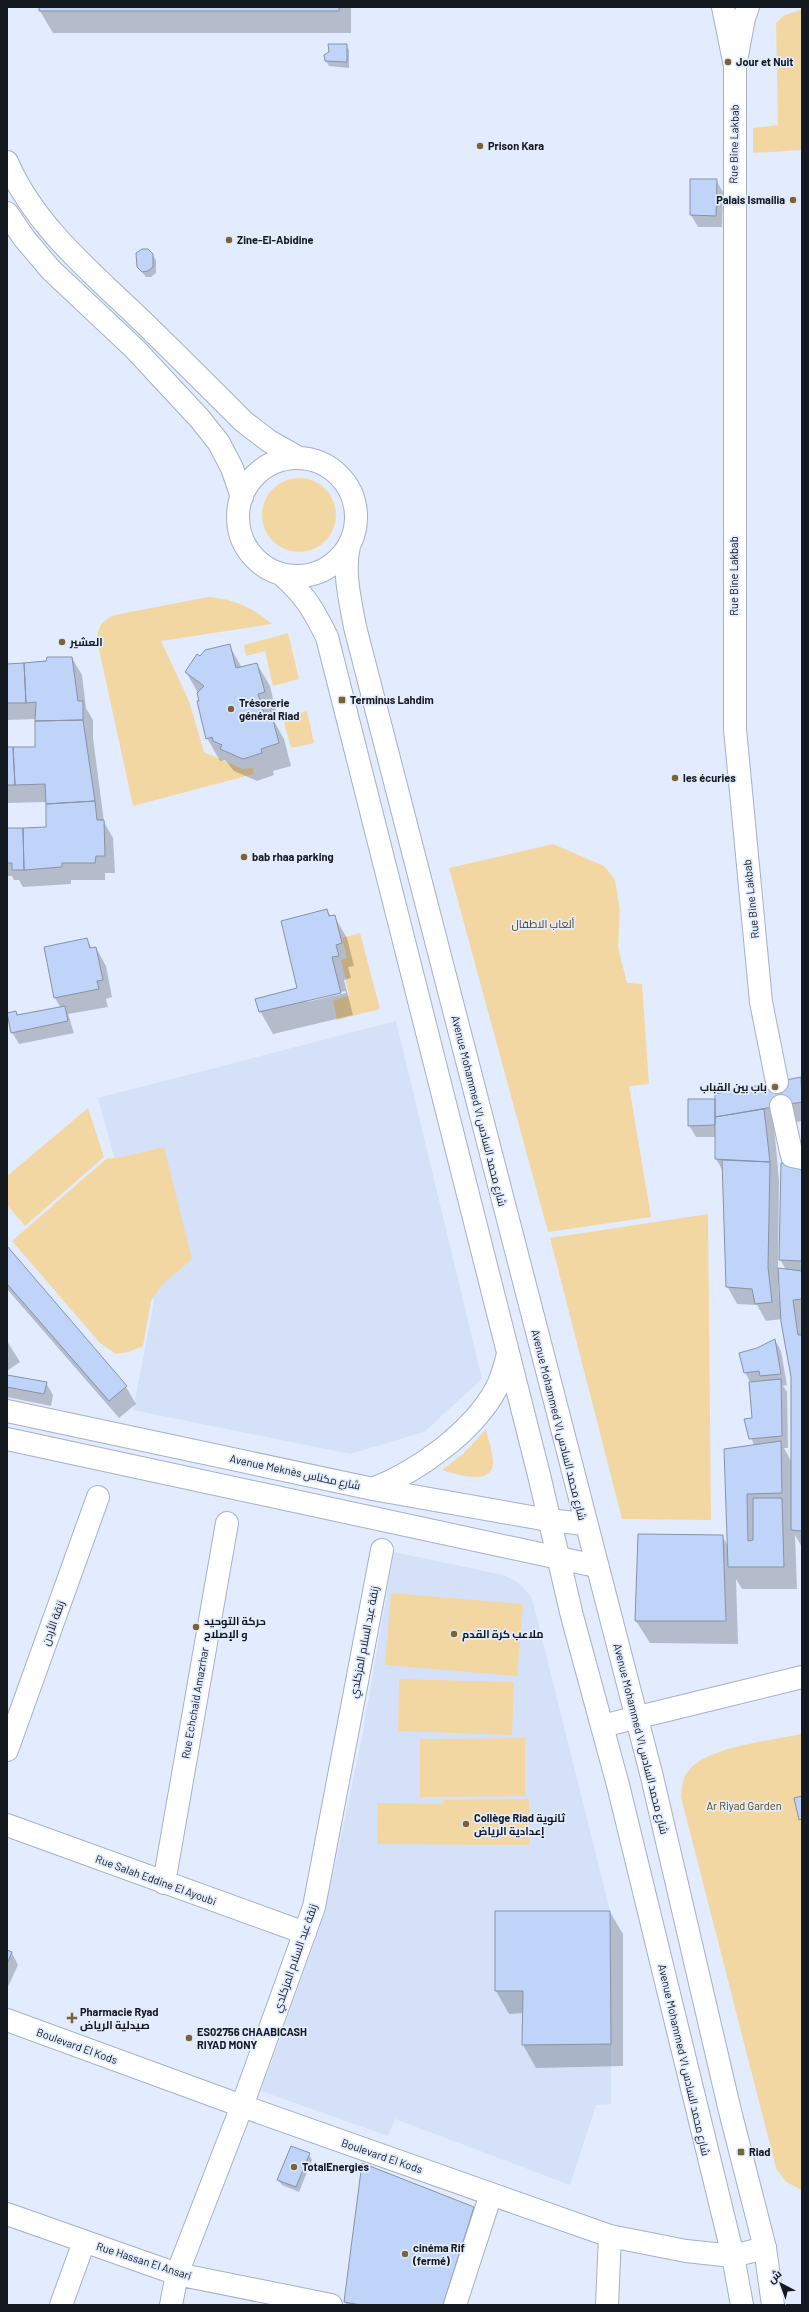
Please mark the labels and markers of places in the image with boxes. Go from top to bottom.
place label: Jour et Nuit [736,55,794,68]
marker: Jour et Nuit [723,57,733,67]
place label: Prison Kara [488,139,544,152]
marker: Prison Kara [475,141,485,151]
place label: Palais Ismailia [716,193,785,206]
marker: Palais Ismailia [788,195,798,205]
place label: Zine-El-Abidine [237,233,313,246]
marker: Zine-El-Abidine [224,235,234,245]
place label: العشير [69,635,103,649]
marker: العشير [57,637,67,647]
place label: Terminus Lahdim [350,693,434,706]
marker: Terminus Lahdim [337,695,347,705]
place label: Trésorerie général Riad [239,696,300,722]
marker: Trésorerie général Riad [226,704,236,714]
place label: les écuries [683,771,736,784]
marker: les écuries [670,773,680,783]
place label: bab rhaa parking [252,850,334,863]
marker: bab rhaa parking [239,852,249,862]
place label: باب بين القباب [700,1080,767,1094]
marker: باب بين القباب [770,1082,780,1092]
place label: حركة التوحيد و الإصلاح [204,1614,266,1642]
marker: حركة التوحيد و الإصلاح [191,1622,201,1632]
place label: ملاعب كرة القدم [462,1627,543,1642]
marker: ملاعب كرة القدم [449,1629,459,1639]
place label: Collège Riad ثانوية إعدادية الرياض [474,1811,566,1838]
marker: Collège Riad ثانوية إعدادية الرياض [461,1819,471,1829]
place label: Pharmacie Ryad صيدلية الرياض [80,2005,159,2032]
marker: Pharmacie Ryad صيدلية الرياض [67,2013,77,2023]
place label: ES02756 CHAABICASH RIYAD MONY [197,2025,307,2051]
marker: ES02756 CHAABICASH RIYAD MONY [184,2033,194,2043]
place label: Riad [749,2145,771,2158]
marker: Riad [736,2147,746,2157]
place label: TotalEnergies [302,2160,369,2173]
marker: TotalEnergies [289,2162,299,2172]
place label: cinéma Rif (fermé) [412,2241,465,2267]
marker: cinéma Rif (fermé) [400,2249,410,2259]

